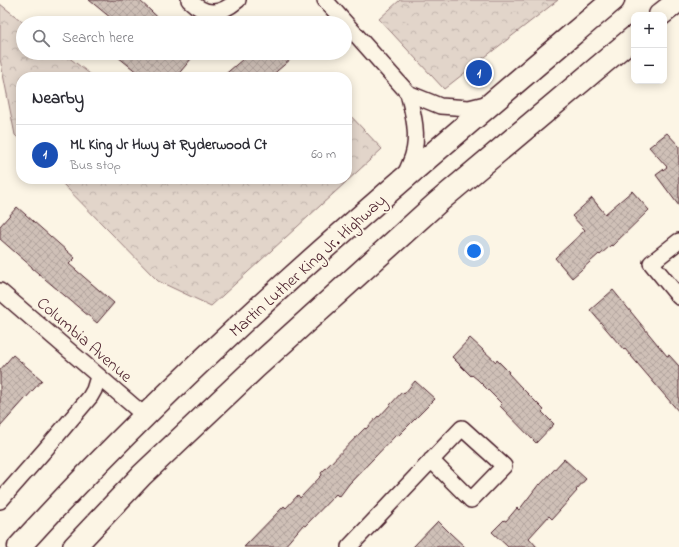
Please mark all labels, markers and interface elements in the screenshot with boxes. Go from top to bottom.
map controls [631,12,667,84]
button: + [631,12,667,48]
search box [16,16,352,60]
icon: search [30,27,52,49]
text: Search here [62,27,134,49]
button: − [631,48,667,84]
pin: 1 [466,58,492,88]
text: Nearby [32,86,84,111]
text: ML King Jr Hwy at Ryderwood Ct [70,134,267,156]
text: 1 [43,145,47,164]
text: 60 m [311,145,336,164]
text: Bus stop [70,156,121,175]
street label: Martin Luther King Jr. Highway [224,189,393,345]
your location [464,241,484,261]
street label: Columbia Avenue [31,291,138,389]

